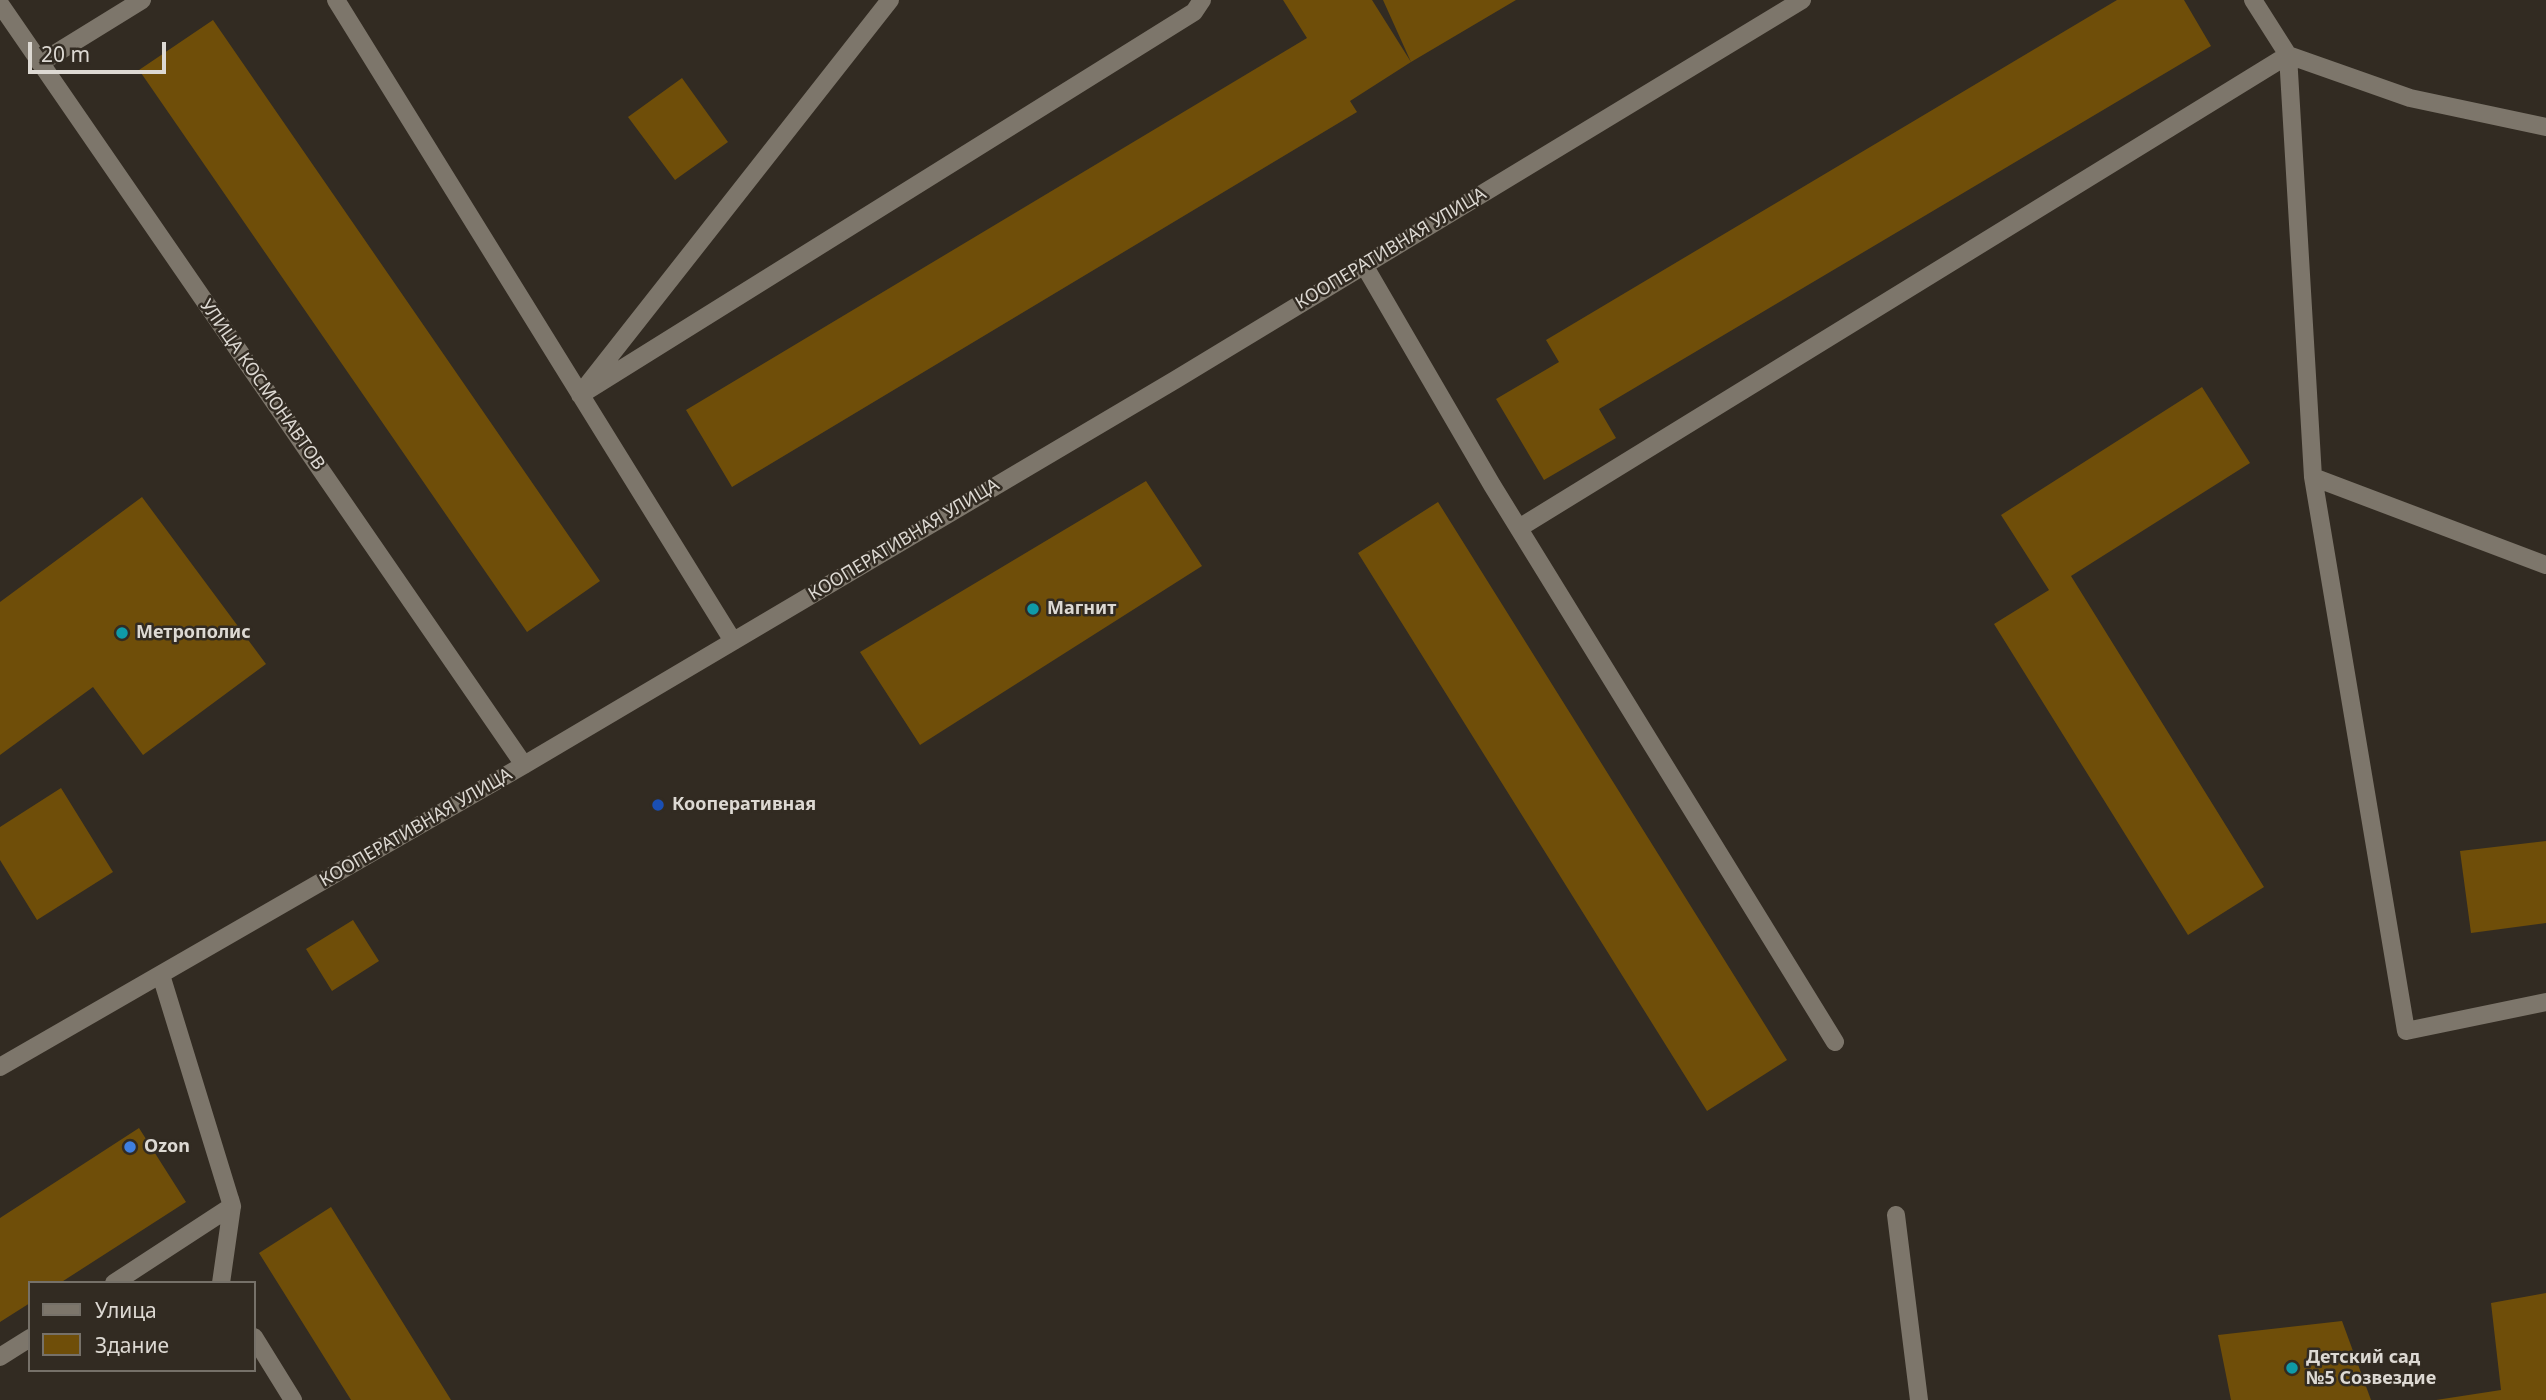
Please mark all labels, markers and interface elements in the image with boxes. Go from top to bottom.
scale bar [32,28,170,72]
text: 20 m [41,40,90,68]
street label: КООПЕРАТИВНАЯ УЛИЦА [1292,183,1490,315]
street label: УЛИЦА КОСМОНАВТОВ [195,296,329,474]
street label: КООПЕРАТИВНАЯ УЛИЦА [805,474,1003,606]
place label: Магнит [1047,598,1116,620]
marker: Магнит [1025,601,1041,617]
place label: Метрополис [136,622,251,644]
marker: Метрополис [114,625,130,641]
street label: КООПЕРАТИВНАЯ УЛИЦА [316,764,516,892]
place label: Кооперативная [672,794,816,816]
marker: Кооперативная [650,797,666,813]
place label: Ozon [144,1136,190,1158]
marker: Ozon [122,1139,138,1155]
legend [28,1281,256,1372]
text: Улица [95,1296,157,1324]
text: Здание [95,1331,169,1359]
place label: Детский сад №5 Созвездие [2306,1347,2436,1390]
marker: Детский сад №5 Созвездие [2284,1360,2300,1376]

